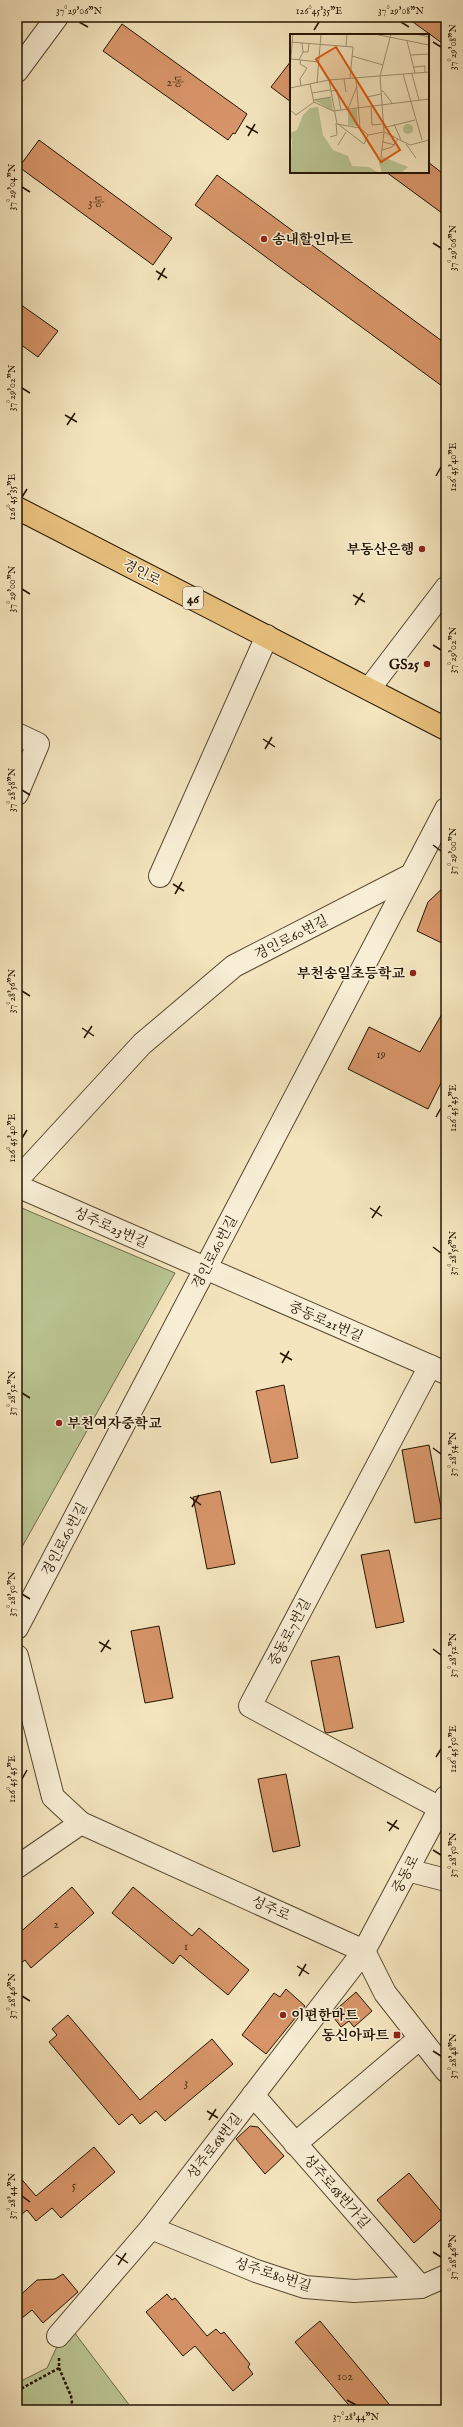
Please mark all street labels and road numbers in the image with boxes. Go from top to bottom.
street label: 경인로 [119,556,164,590]
road number: 46 [183,587,203,609]
street label: 경인로60번길 [252,912,331,964]
street label: 성주로23번길 [71,1204,151,1252]
street label: 경인로60번길 [188,1213,242,1292]
street label: 중동로21번길 [286,1298,366,1346]
street label: 경인로60번길 [38,1500,92,1579]
street label: 중동로7번길 [265,1595,315,1669]
street label: 중동로 [388,1852,424,1897]
street label: 성주로 [248,1892,293,1926]
street label: 성주로68번길 [183,2110,246,2183]
street label: 성주로68번가길 [299,2151,373,2232]
street label: 성주로80번길 [232,2254,314,2296]

